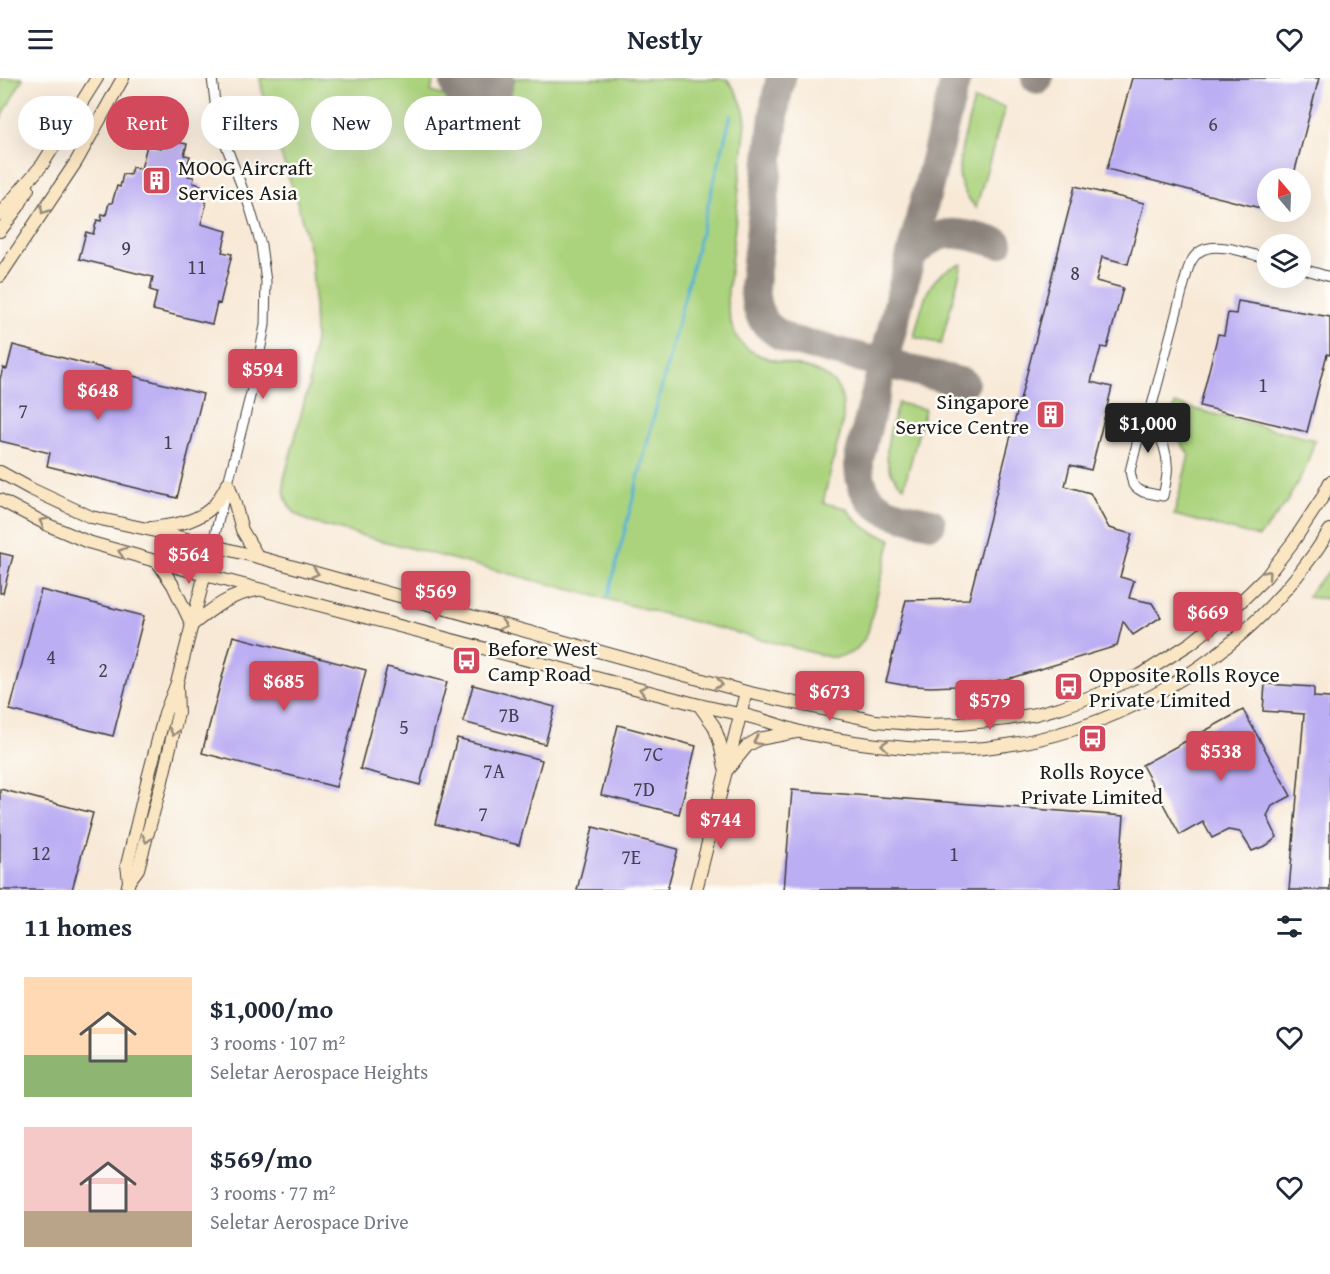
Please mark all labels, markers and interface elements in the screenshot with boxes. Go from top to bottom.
text: Nestly [627,19,703,59]
icon: menu [24,23,57,56]
icon: heart [1273,23,1306,56]
chip: Buy [18,96,94,150]
chip: Rent [106,96,189,150]
chip: Filters [201,96,299,150]
chip: New [311,96,392,150]
chip: Apartment [404,96,542,150]
house number: 6 [1208,109,1218,138]
place label: MOOG Aircraft Services Asia [178,151,313,208]
building icon: MOOG Aircraft Services Asia [141,164,173,196]
north arrow [1257,168,1311,222]
map controls [1257,168,1311,288]
one-way arrow [40,204,51,215]
house number: 9 [121,233,131,262]
button: layers [1257,234,1311,288]
house number: 11 [187,252,207,281]
house number: 8 [1070,258,1080,287]
pin: $594 [227,349,299,400]
text: $594 [242,354,284,383]
pin: $648 [62,370,134,421]
house number: 1 [1258,370,1268,399]
text: $648 [77,375,119,404]
place label: Singapore Service Centre [895,385,1029,442]
house number: 7 [18,396,28,425]
building icon: Singapore Service Centre [1034,398,1066,430]
pin: $1,000 [1099,403,1197,454]
text: $1,000 [1119,408,1177,437]
house number: 1 [163,427,173,456]
one-way arrow [39,518,50,529]
pin: $564 [153,534,225,585]
text: $564 [168,539,210,568]
one-way arrow [118,546,128,559]
one-way arrow [309,566,320,578]
one-way arrow [1260,570,1271,581]
pin: $569 [400,571,472,622]
text: $569 [415,576,457,605]
pin: $669 [1172,592,1244,643]
text: $669 [1187,597,1229,626]
one-way arrow [498,617,508,630]
place label: Before West Camp Road [488,632,598,689]
house number: 4 [46,642,56,671]
bus stop icon: Before West Camp Road [451,645,483,677]
house number: 2 [98,655,108,684]
place label: Opposite Rolls Royce Private Limited [1089,658,1280,715]
pin: $685 [248,661,320,712]
text: $685 [263,666,305,695]
pin: $673 [794,671,866,722]
bus stop icon: Opposite Rolls Royce Private Limited [1052,671,1084,703]
text: $673 [809,676,851,705]
one-way arrow [713,677,724,689]
pin: $579 [954,680,1026,731]
one-way arrow [638,685,648,698]
text: $579 [969,685,1011,714]
house number: 7B [499,700,519,729]
house number: 5 [399,712,409,741]
bus stop icon: Rolls Royce Private Limited [1076,723,1108,755]
one-way arrow [168,727,181,737]
pin: $538 [1185,731,1257,782]
one-way arrow [752,734,763,746]
text: $538 [1200,736,1242,765]
house number: 7C [643,739,663,768]
one-way arrow [880,739,889,752]
place label: Rolls Royce Private Limited [1021,755,1163,812]
house number: 7A [483,756,505,785]
house number: 7D [633,774,655,803]
house number: 7 [478,799,488,828]
pin: $744 [685,799,757,850]
text: $744 [700,804,742,833]
one-way arrow [141,834,154,844]
house number: 12 [31,838,51,867]
house number: 1 [949,839,959,868]
house number: 7E [621,842,641,871]
text: 11 homes [24,907,132,946]
icon: filters [1273,910,1306,943]
text: $1,000/mo [210,989,333,1028]
icon: home [72,1001,144,1073]
icon: heart [1273,1021,1306,1054]
text: 3 rooms · 107 m² [210,1028,345,1057]
text: Seletar Aerospace Heights [210,1057,428,1086]
text: $569/mo [210,1139,312,1178]
icon: home [72,1151,144,1223]
icon: heart [1273,1171,1306,1204]
text: 3 rooms · 77 m² [210,1178,336,1207]
text: Seletar Aerospace Drive [210,1207,409,1236]

